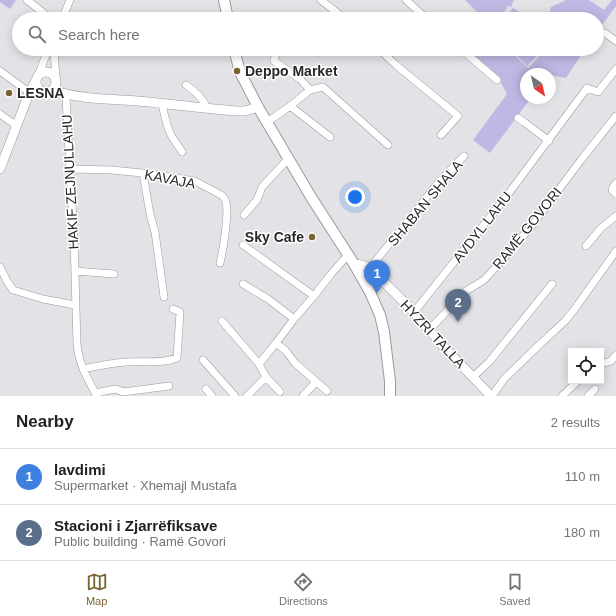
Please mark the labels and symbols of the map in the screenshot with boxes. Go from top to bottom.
place label: Deppo Market [245,63,338,79]
marker: Deppo Market [232,66,242,76]
north arrow [520,68,556,104]
place label: LESNA [17,85,64,101]
marker: LESNA [4,88,14,98]
street label: HAKIF ZEJNULLAHU [58,114,82,250]
street label: SHABAN SHALA [384,156,466,249]
street label: KAVAJA [143,166,198,192]
street label: RAMË GOVORI [489,184,565,272]
your location [345,187,365,207]
street label: AVDYL LAHU [449,188,515,266]
place label: Sky Cafe [245,229,304,245]
marker: Sky Cafe [307,232,317,242]
pin: 1 [364,260,390,293]
pin: 2 [445,289,471,322]
street label: HYZRI TALLA [397,297,469,372]

